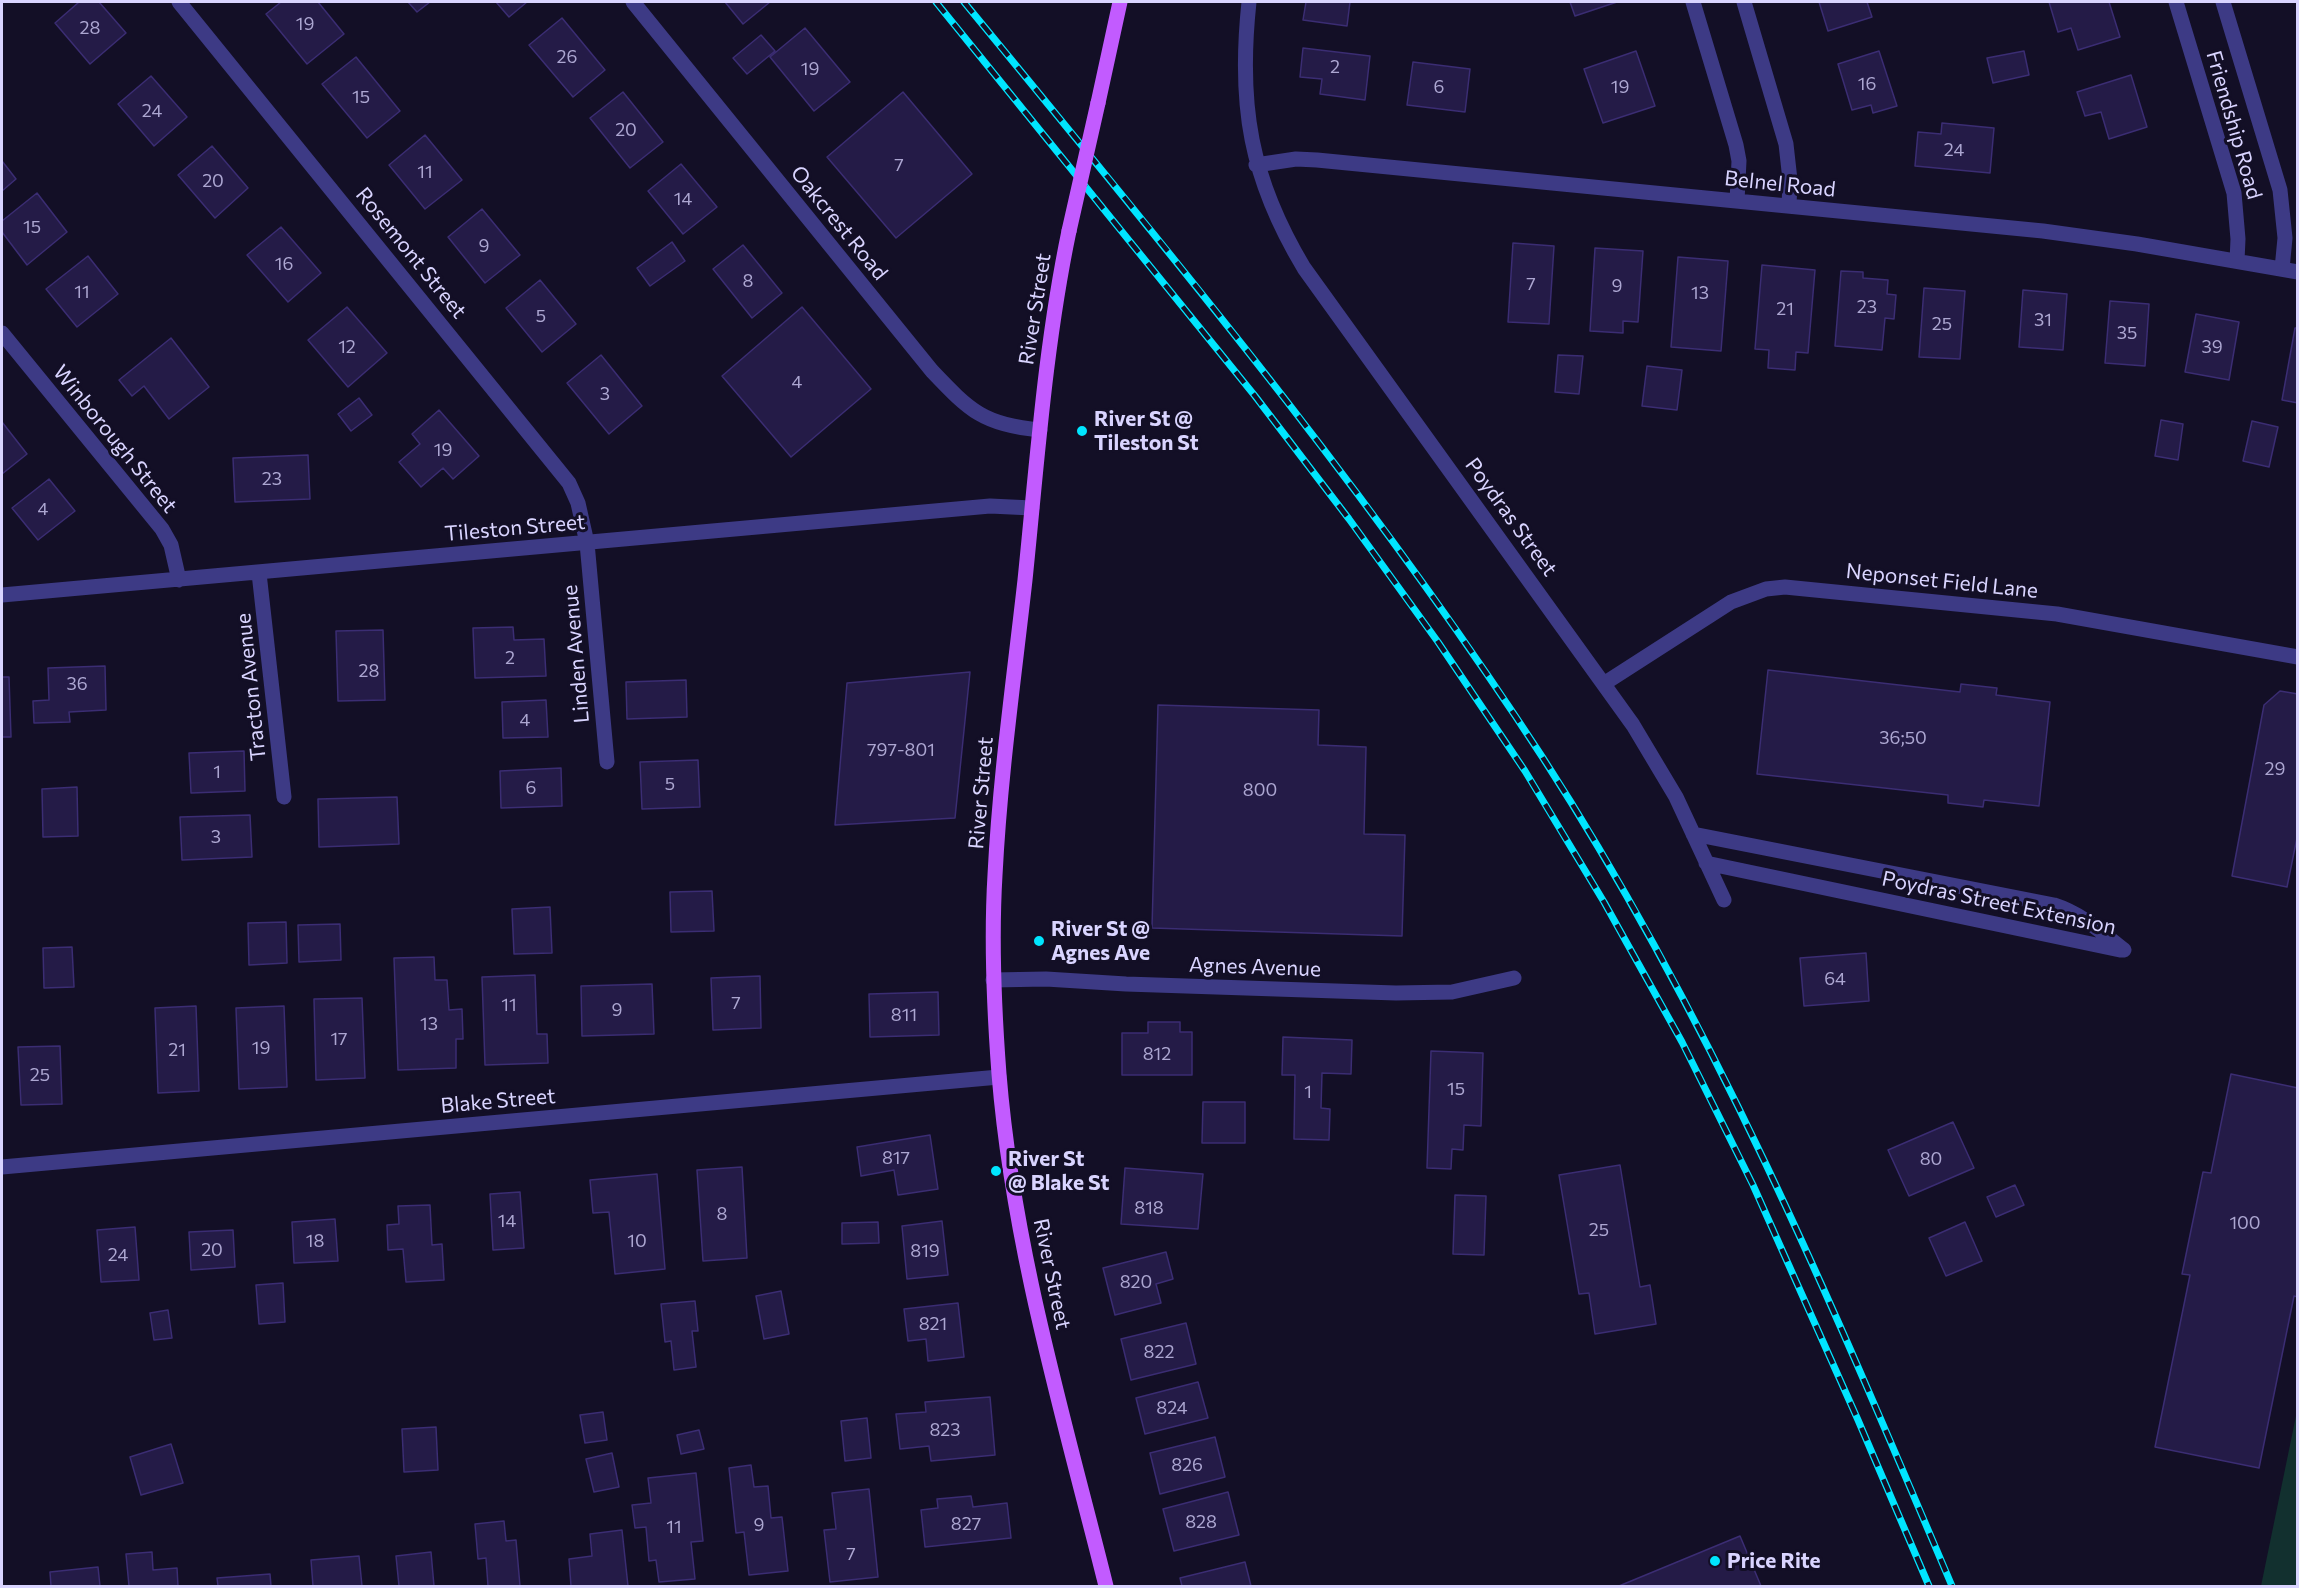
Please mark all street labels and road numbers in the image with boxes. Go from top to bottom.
street label: Friendship Road [2201,48,2267,202]
street label: Oakcrest Road [785,161,893,285]
street label: Belnel Road [1723,166,1837,202]
street label: Rosemont Street [350,182,472,324]
street label: River Street [1014,251,1056,367]
street label: Winborough Street [48,360,182,518]
street label: Poydras Street [1460,453,1562,581]
street label: Tileston Street [444,509,586,547]
street label: Neponset Field Lane [1845,558,2039,604]
street label: Linden Avenue [557,584,595,724]
street label: Tracton Avenue [231,612,271,762]
street label: River Street [964,736,998,850]
street label: Poydras Street Extension [1880,866,2118,940]
street label: Agnes Avenue [1189,952,1321,982]
street label: Blake Street [440,1083,556,1119]
street label: River Street [1028,1216,1076,1332]

